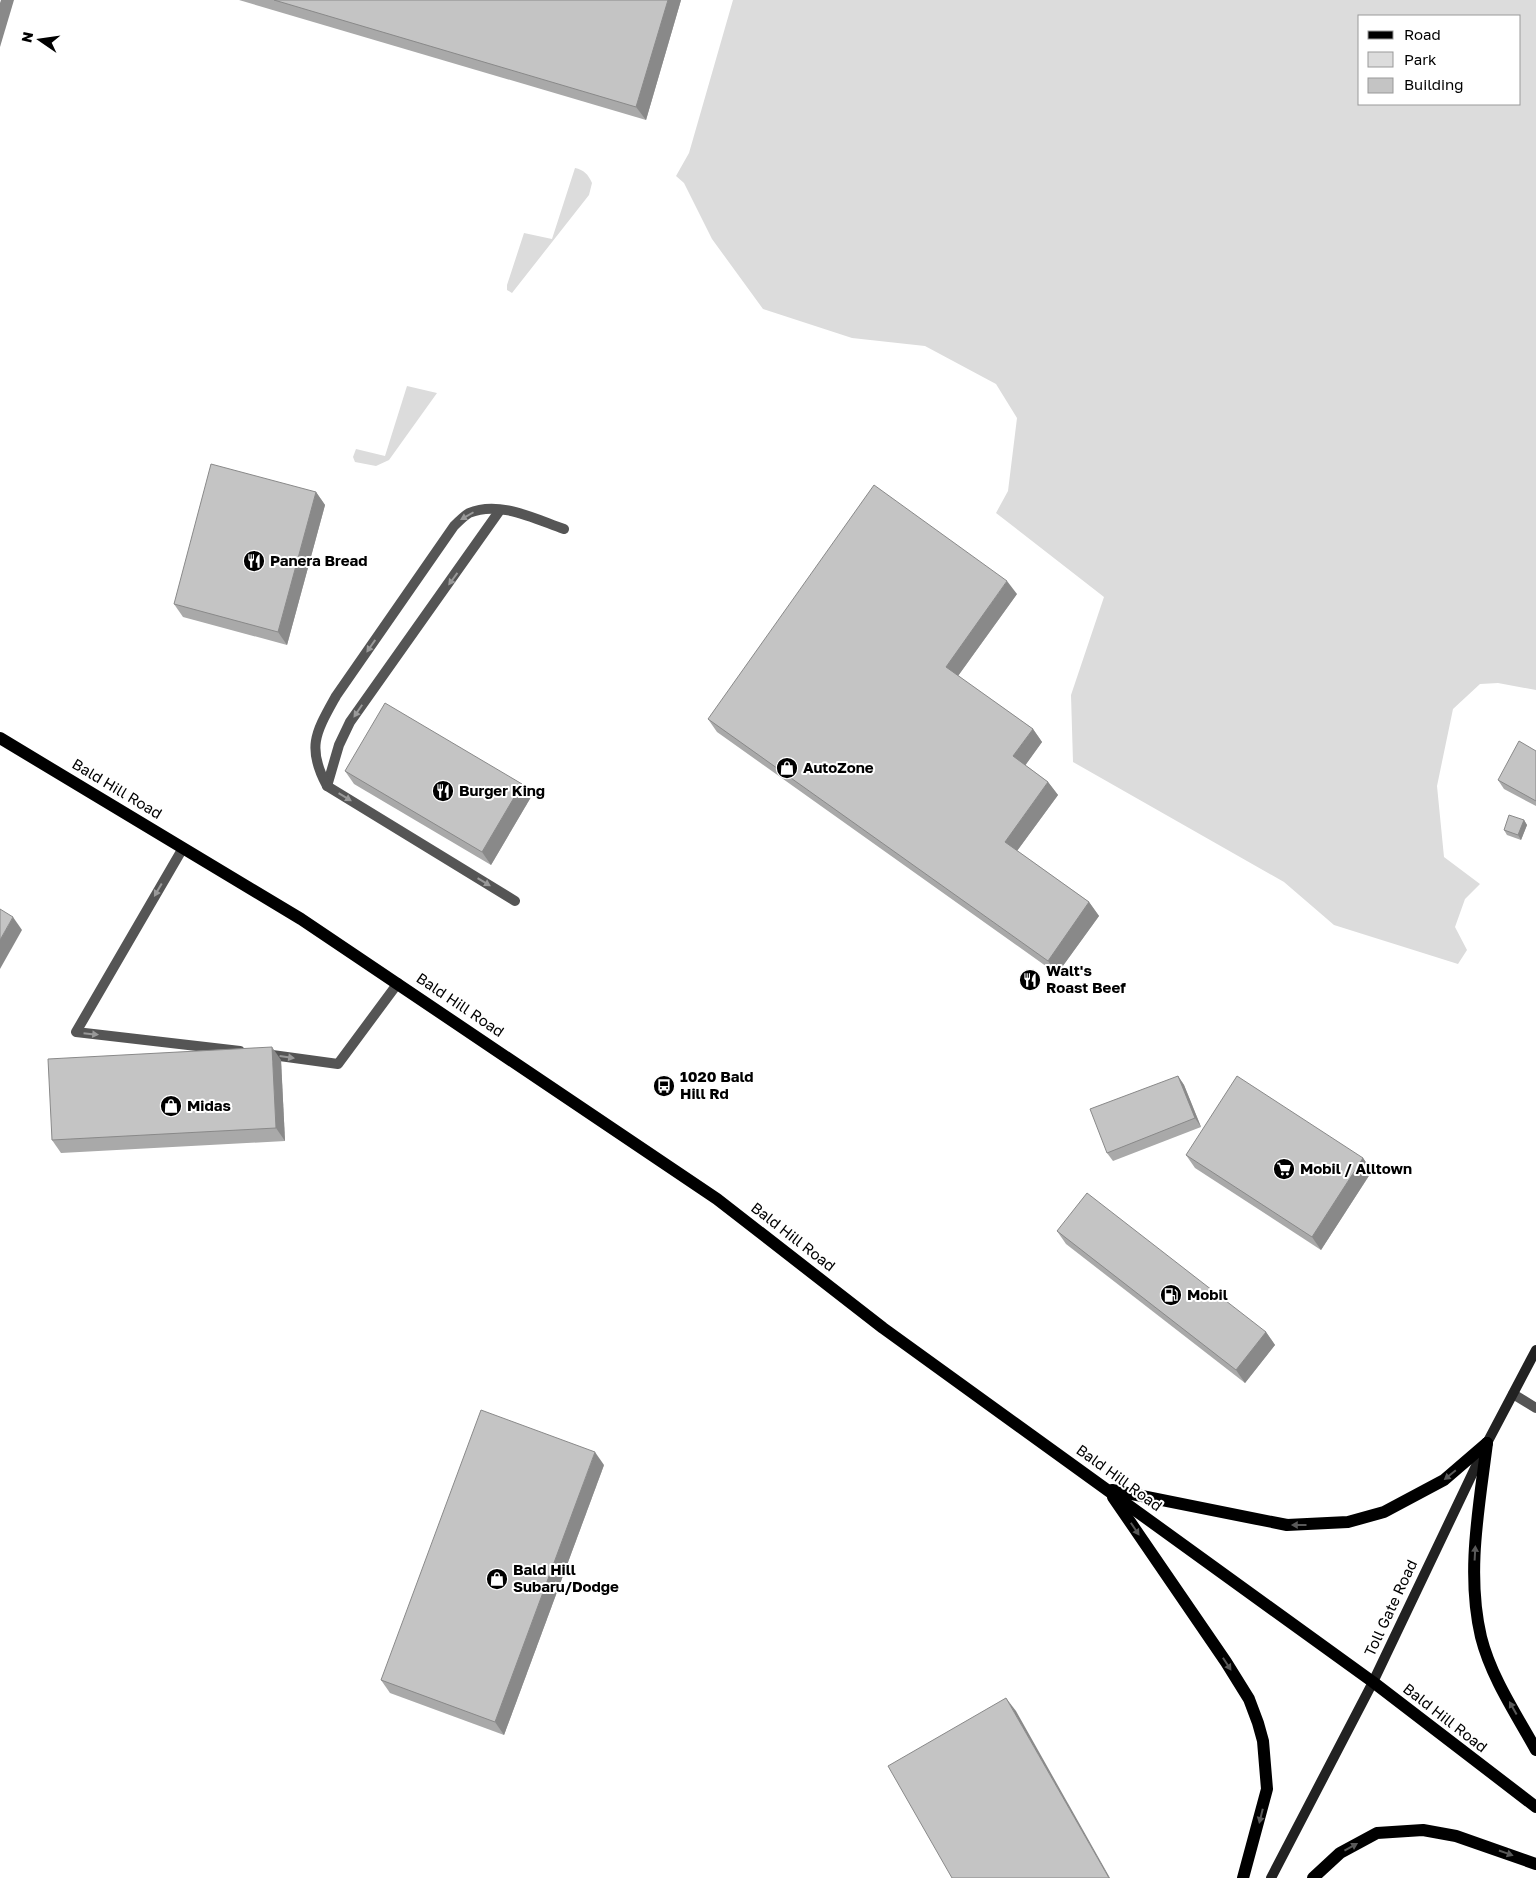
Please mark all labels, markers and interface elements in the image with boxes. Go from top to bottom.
north arrow [15,15,65,65]
legend [1358,15,1521,105]
text: Road [1404,25,1441,43]
text: N [17,30,36,44]
text: Park [1404,50,1437,68]
text: Building [1404,75,1464,93]
one-way arrow [461,512,474,521]
restaurant icon: Panera Bread [242,549,266,573]
place label: Panera Bread [270,551,368,569]
one-way arrow [448,572,458,586]
one-way arrow [366,639,376,652]
one-way arrow [353,704,362,717]
street label: Bald Hill Road [69,754,166,822]
shop icon: AutoZone [775,756,799,780]
place label: AutoZone [803,758,874,776]
restaurant icon: Burger King [431,779,455,803]
place label: Burger King [459,781,545,799]
one-way arrow [339,793,352,802]
one-way arrow [477,877,490,886]
one-way arrow [154,883,162,897]
place label: Walt's Roast Beef [1046,961,1126,996]
street label: Bald Hill Road [413,968,508,1040]
restaurant icon: Walt's Roast Beef [1018,968,1042,992]
one-way arrow [83,1030,99,1038]
one-way arrow [279,1053,295,1061]
place label: 1020 Bald Hill Rd [680,1067,754,1102]
bus stop icon: 1020 Bald Hill Rd [652,1074,676,1098]
shop icon: Midas [159,1094,183,1118]
place label: Midas [187,1096,231,1114]
supermarket icon: Mobil / Alltown [1272,1157,1296,1181]
place label: Mobil / Alltown [1300,1159,1412,1177]
street label: Bald Hill Road [748,1198,839,1275]
fuel station icon: Mobil [1159,1283,1183,1307]
place label: Mobil [1187,1285,1228,1303]
street label: Bald Hill Road [1073,1440,1166,1514]
one-way arrow [1443,1469,1456,1480]
one-way arrow [1291,1521,1307,1529]
one-way arrow [1130,1523,1140,1536]
one-way arrow [1471,1544,1479,1560]
street label: Toll Gate Road [1360,1556,1420,1659]
place label: Bald Hill Subaru/Dodge [513,1560,619,1595]
shop icon: Bald Hill Subaru/Dodge [485,1567,509,1591]
one-way arrow [1222,1657,1231,1670]
street label: Bald Hill Road [1400,1679,1491,1756]
one-way arrow [1509,1700,1517,1715]
one-way arrow [1257,1809,1265,1824]
one-way arrow [1344,1843,1357,1852]
one-way arrow [1498,1850,1513,1857]

